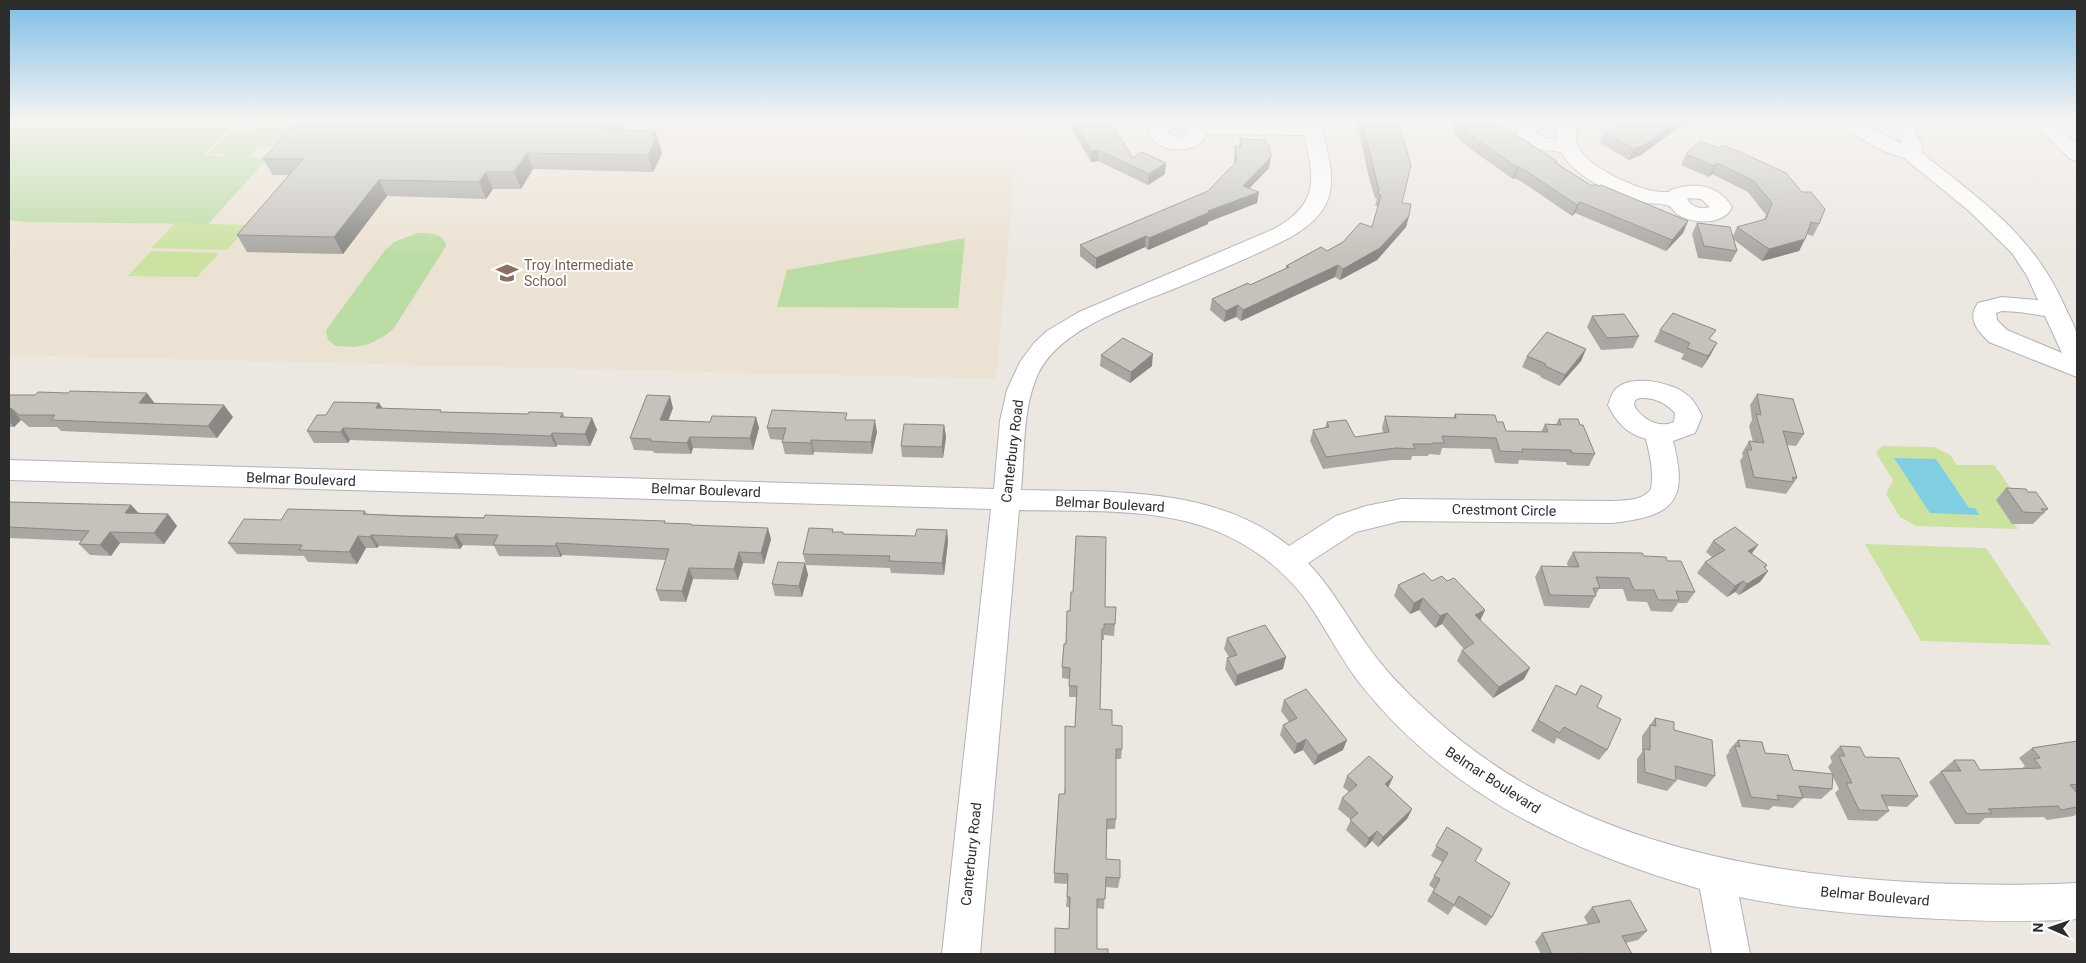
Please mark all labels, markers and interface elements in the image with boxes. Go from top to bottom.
place label: Troy Intermediate School [524,257,633,289]
school or university icon: Troy Intermediate School [494,260,520,286]
street label: Canterbury Road [998,398,1026,504]
street label: Belmar Boulevard [246,469,356,489]
street label: Belmar Boulevard [651,480,761,500]
street label: Belmar Boulevard [1055,493,1165,515]
street label: Crestmont Circle [1452,501,1556,519]
street label: Belmar Boulevard [1443,743,1543,817]
street label: Canterbury Road [958,802,984,906]
street label: Belmar Boulevard [1820,883,1930,909]
north arrow [2026,903,2076,953]
text: N [2030,922,2046,933]

